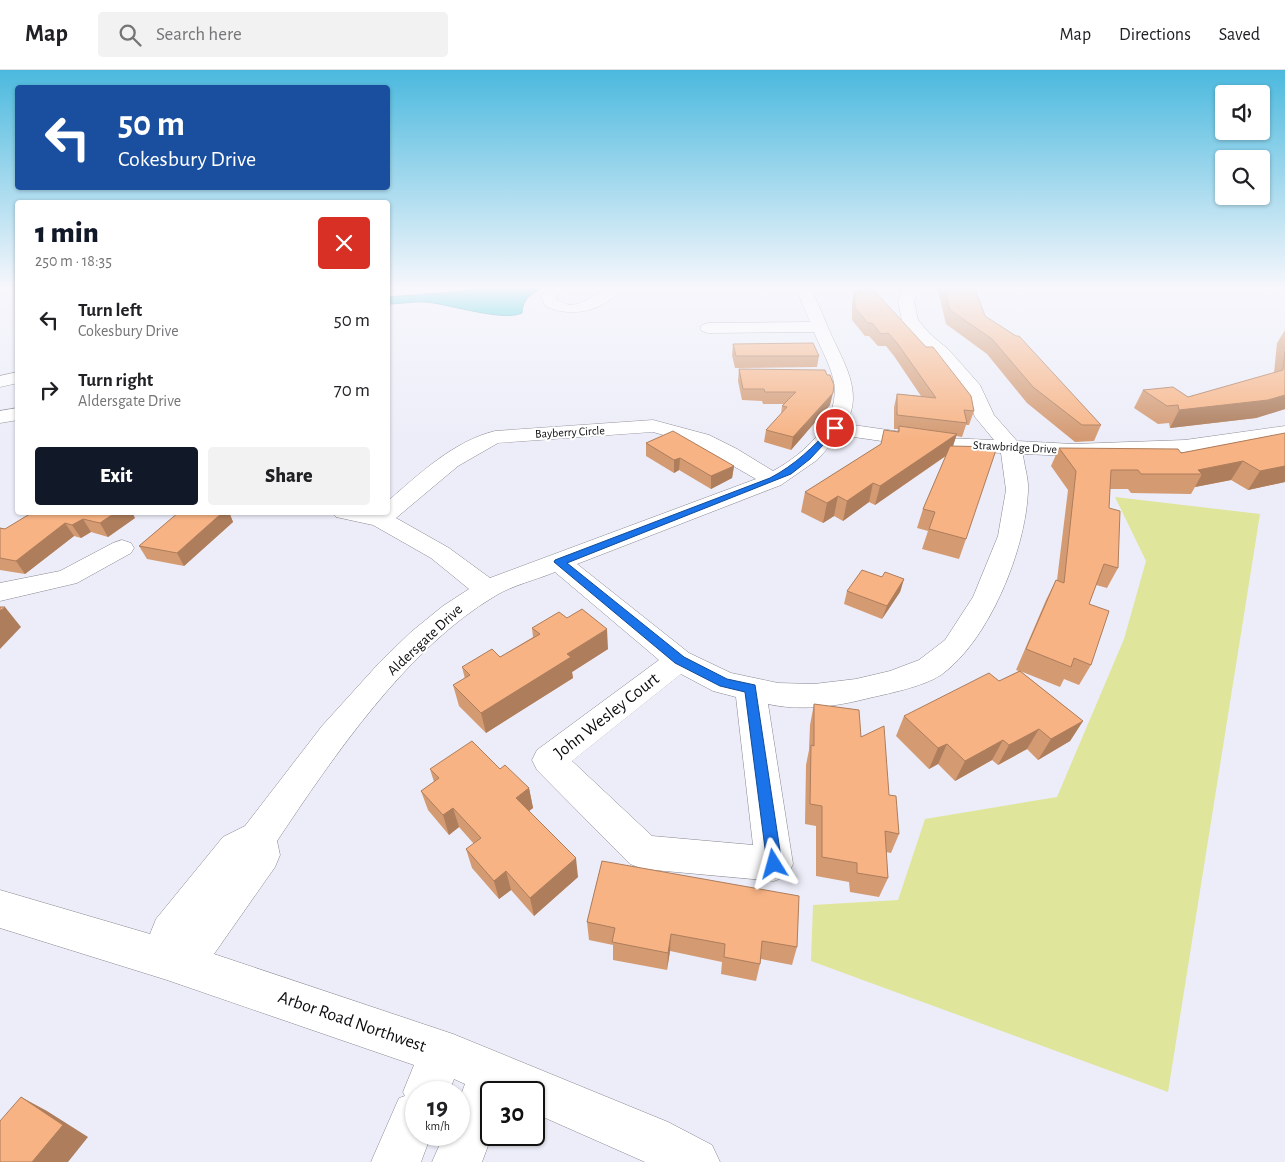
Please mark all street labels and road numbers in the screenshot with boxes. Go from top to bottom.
street label: Bayberry Circle [535,424,605,441]
street label: Strawbridge Drive [973,439,1057,455]
street label: Aldersgate Drive [385,601,466,678]
street label: John Wesley Court [551,669,663,762]
street label: Arbor Road Northwest [276,988,429,1056]

